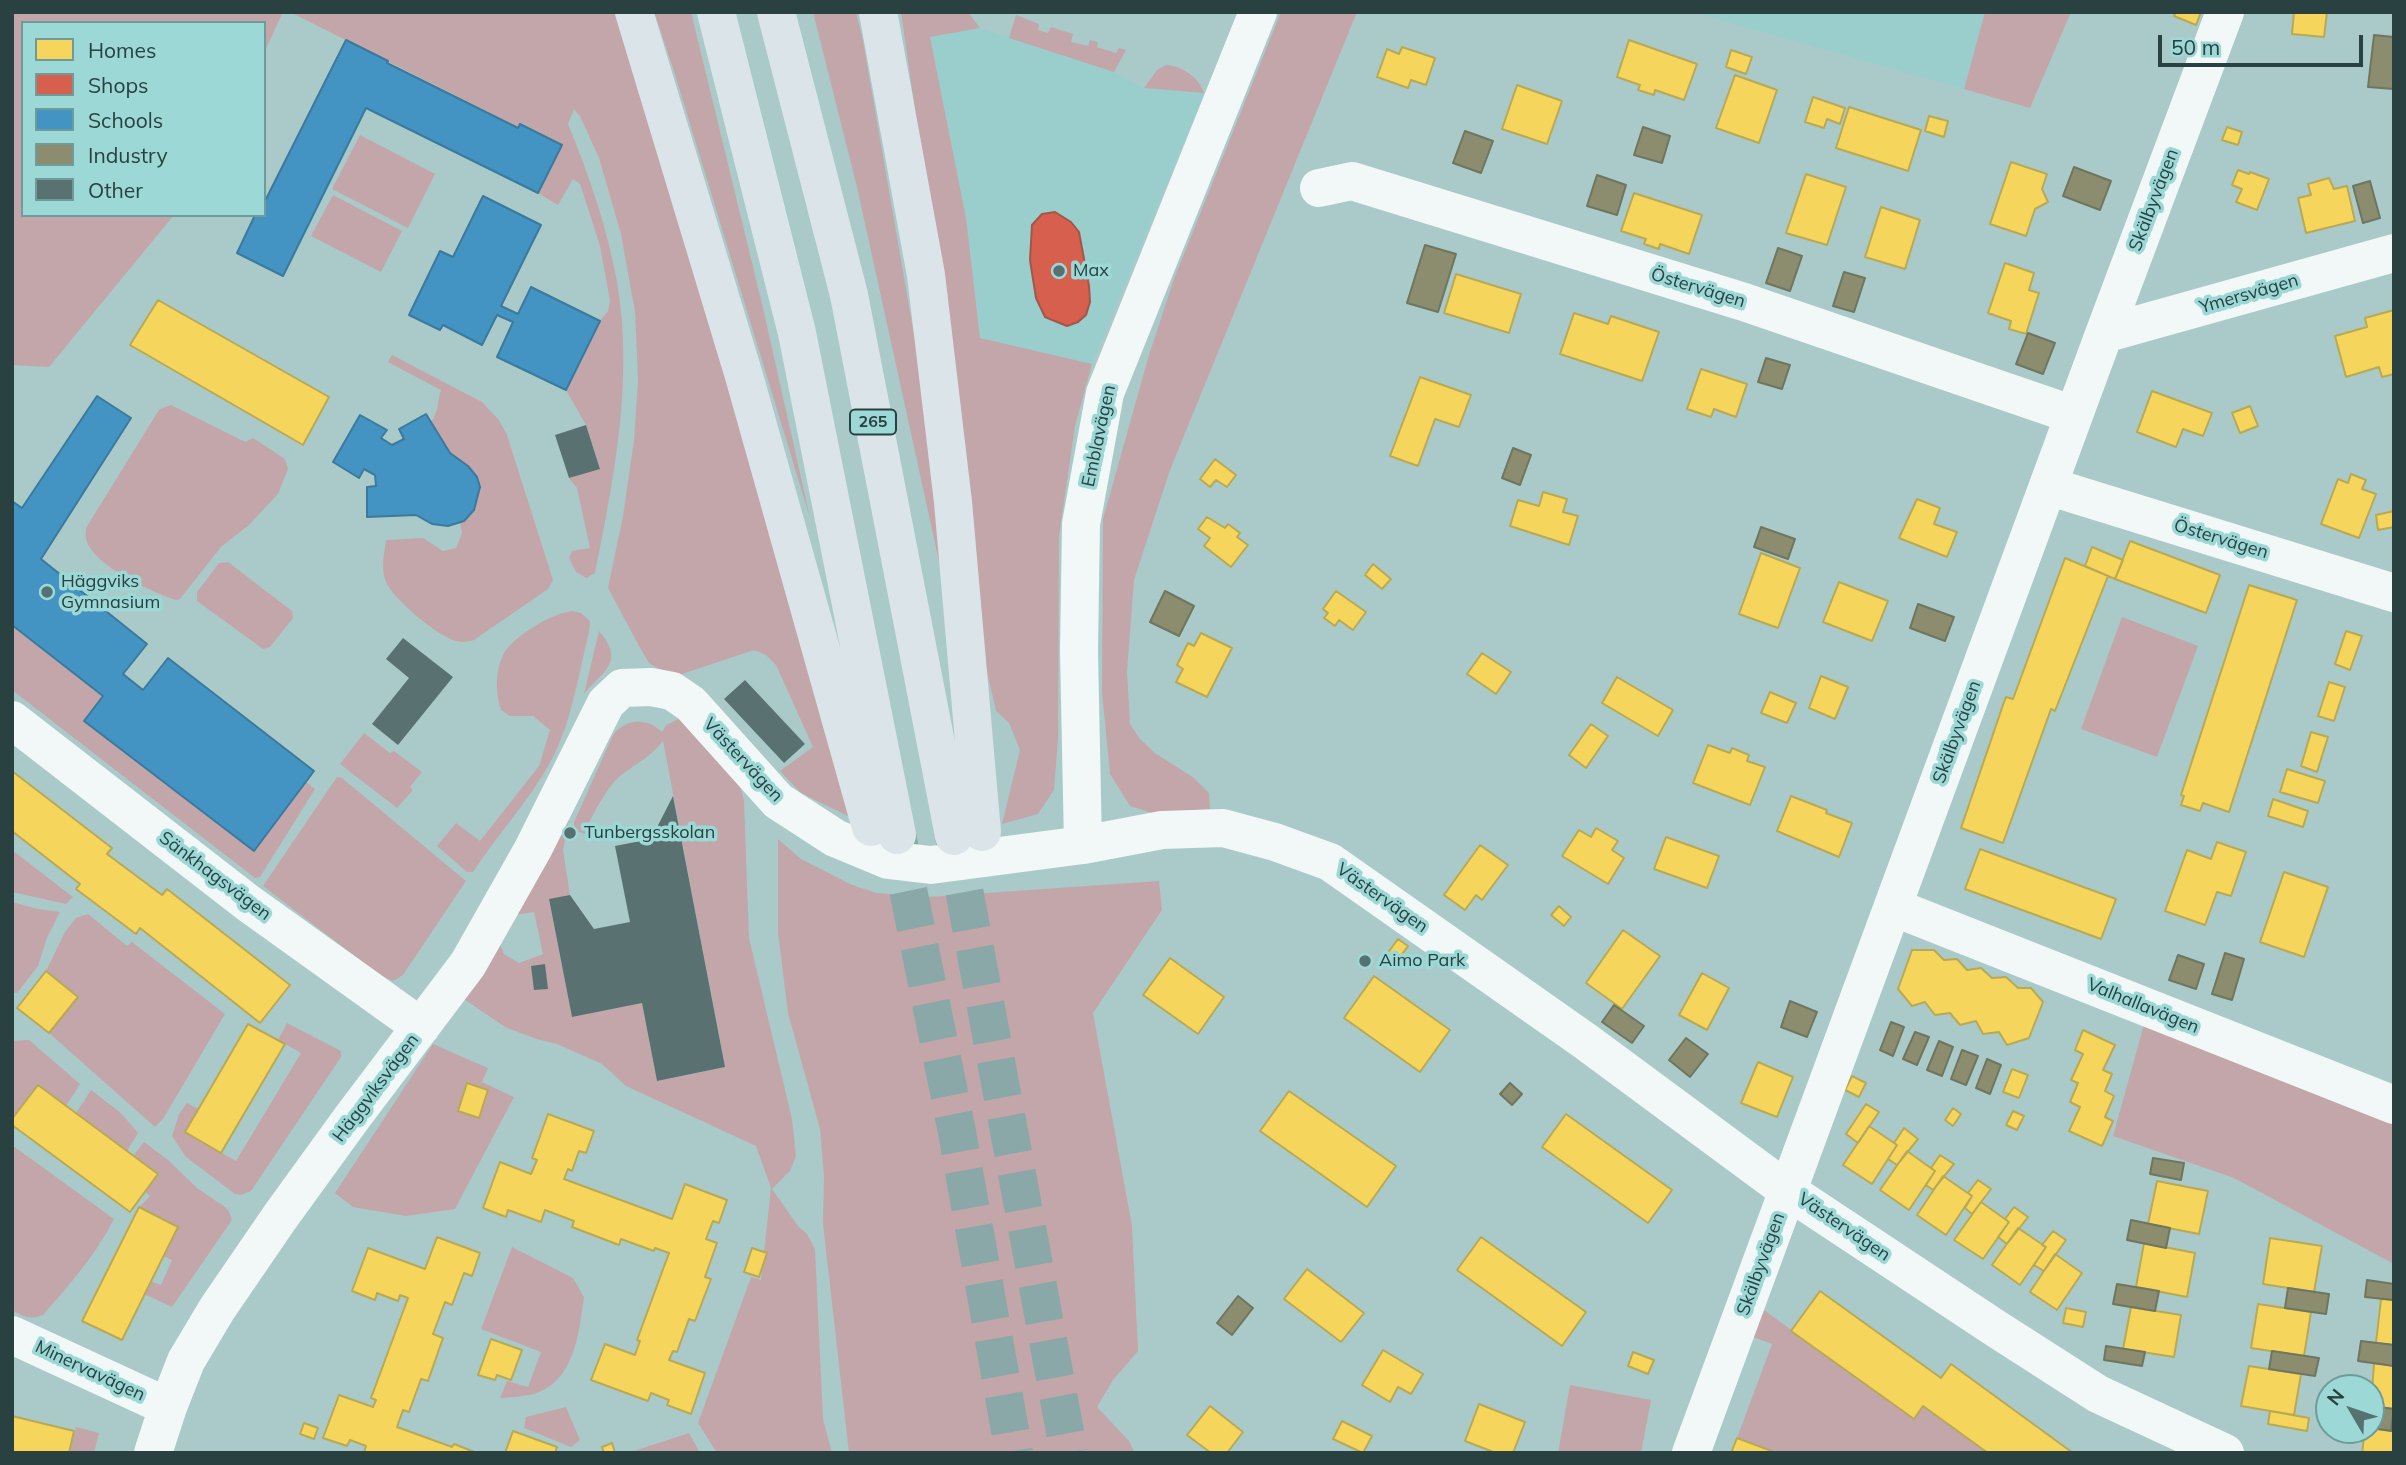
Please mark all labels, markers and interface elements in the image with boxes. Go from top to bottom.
legend [21,21,266,217]
scale bar [2161,21,2366,65]
text: 50 m [2171,34,2220,60]
text: Homes [88,37,156,63]
text: Shops [88,72,148,98]
text: Schools [88,107,163,133]
text: Industry [88,142,168,168]
street label: Skälbyvägen [2125,146,2183,254]
text: Other [88,177,143,203]
place label: Max [1073,260,1109,282]
marker: Max [1051,263,1067,279]
street label: Östervägen [1648,263,1748,313]
street label: Ymersvägen [2197,270,2301,318]
street label: Emblavägen [1078,383,1120,489]
road number: 265 [850,410,896,434]
street label: Östervägen [2171,514,2271,564]
place label: Häggviks Gymnasium [61,571,160,614]
marker: Häggviks Gymnasium [39,584,55,600]
street label: Skälbyvägen [1928,678,1986,786]
street label: Västervägen [699,714,787,806]
place label: Tunbergsskolan [584,822,715,844]
marker: Tunbergsskolan [562,825,578,841]
street label: Sänkhagsvägen [155,827,275,925]
street label: Västervägen [1332,859,1432,937]
place label: Aimo Park [1379,950,1465,972]
marker: Aimo Park [1357,953,1373,969]
street label: Valhallavägen [2084,974,2202,1038]
street label: Häggviksvägen [328,1030,424,1146]
street label: Västervägen [1794,1188,1894,1266]
street label: Skälbyvägen [1732,1210,1790,1318]
street label: Minervavägen [32,1336,148,1406]
north arrow [2315,1374,2385,1444]
text: N [2321,1384,2349,1410]

